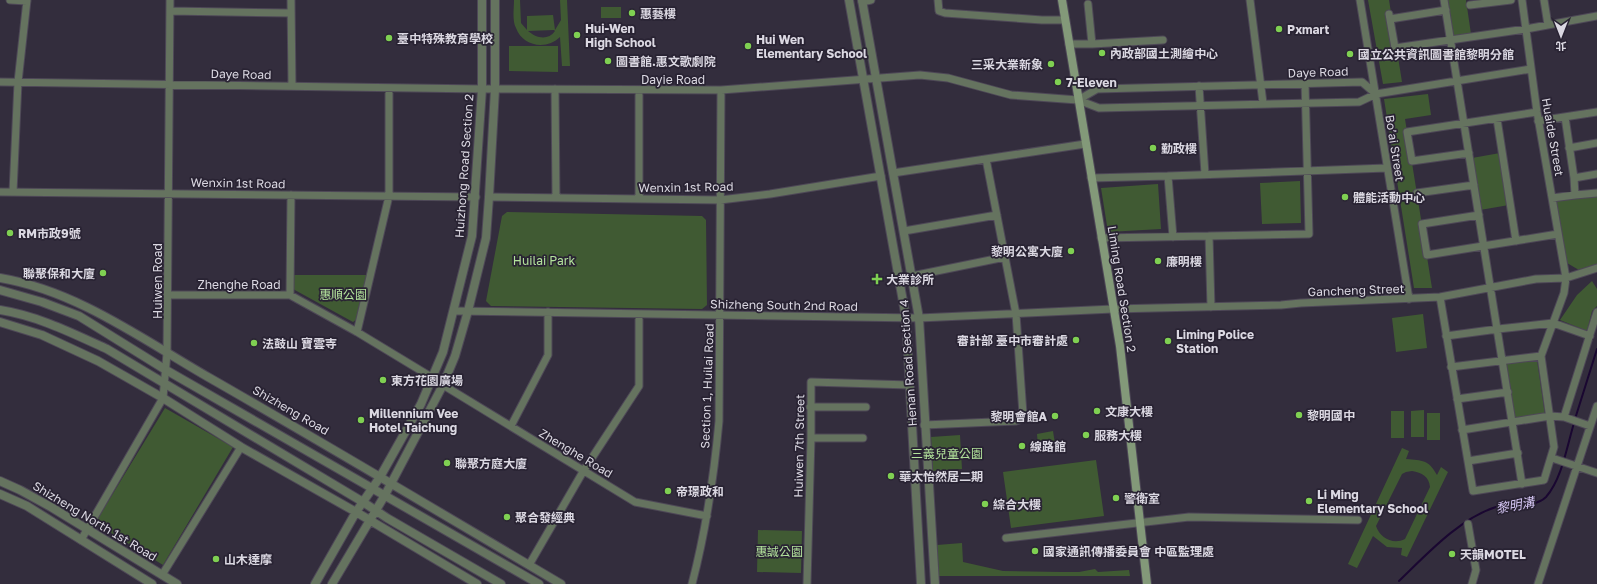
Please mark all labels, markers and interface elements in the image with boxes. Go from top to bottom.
place label: 惠藝樓 [640,6,676,21]
marker: 惠藝樓 [627,8,637,18]
north arrow [1541,16,1581,56]
place label: Hui-Wen High School [585,21,656,50]
place label: Pxmart [1287,22,1330,37]
marker: Pxmart [1274,24,1284,34]
marker: Hui-Wen High School [572,30,582,40]
place label: 臺中特殊教育學校 [397,31,493,46]
place label: Hui Wen Elementary School [756,32,867,61]
marker: 臺中特殊教育學校 [384,33,394,43]
text: 北 [1556,40,1567,53]
marker: Hui Wen Elementary School [743,41,753,51]
place label: 內政部國土測繪中心 [1110,46,1218,61]
place label: 國立公共資訊圖書館黎明分館 [1358,47,1514,62]
marker: 內政部國土測繪中心 [1097,48,1107,58]
marker: 國立公共資訊圖書館黎明分館 [1345,49,1355,59]
place label: 圖書館.惠文歌劇院 [616,54,716,69]
marker: 圖書館.惠文歌劇院 [603,56,613,66]
place label: 三采大業新象 [971,57,1043,72]
marker: 三采大業新象 [1046,59,1056,69]
street label: Daye Road [1287,63,1349,81]
street label: Daye Road [210,66,272,82]
street label: Dayie Road [641,72,705,87]
place label: 7-Eleven [1066,75,1117,90]
marker: 7-Eleven [1053,77,1063,87]
street label: Huizhong Road Section 2 [451,94,477,238]
street label: Huaide Street [1539,97,1567,178]
street label: Bo’ai Street [1382,114,1408,183]
place label: 勤政樓 [1161,141,1197,156]
marker: 勤政樓 [1148,143,1158,153]
street label: Wenxin 1st Road [190,175,286,191]
street label: Wenxin 1st Road [638,179,734,195]
place label: 體能活動中心 [1353,190,1425,205]
marker: 體能活動中心 [1340,192,1350,202]
street label: Liming Road Section 2 [1105,225,1139,353]
place label: RM市政9號 [18,226,81,241]
marker: RM市政9號 [5,228,15,238]
street label: Huiwen Road [150,243,165,319]
place label: 黎明公寓大廈 [991,244,1063,259]
marker: 黎明公寓大廈 [1066,246,1076,256]
park label: Huilai Park [513,253,575,268]
place label: 廉明樓 [1166,254,1202,269]
marker: 廉明樓 [1153,256,1163,266]
place label: 聯聚保和大廈 [23,266,95,281]
marker: 聯聚保和大廈 [98,268,108,278]
place label: 大業診所 [886,272,934,287]
marker: 大業診所 [871,273,883,285]
street label: Zhenghe Road [197,277,281,292]
street label: Gancheng Street [1307,281,1405,299]
park label: 惠順公園 [319,287,367,302]
street label: Shizheng South 2nd Road [710,296,858,314]
street label: Henan Road Section 4 [896,299,920,427]
street label: Section 1, Huilai Road [697,323,717,449]
place label: Liming Police Station [1176,327,1254,356]
place label: 審計部 臺中市審計處 [957,333,1068,348]
marker: 審計部 臺中市審計處 [1071,335,1081,345]
place label: 法鼓山 寶雲寺 [262,336,337,351]
marker: Liming Police Station [1163,336,1173,346]
marker: 法鼓山 寶雲寺 [249,338,259,348]
place label: 東方花園廣場 [391,373,463,388]
marker: 東方花園廣場 [378,375,388,385]
street label: Shizheng Road [250,382,332,438]
street label: Huiwen 7th Street [791,394,807,498]
place label: 文康大樓 [1105,404,1153,419]
place label: Millennium Vee Hotel Taichung [369,406,458,435]
marker: 文康大樓 [1092,406,1102,416]
place label: 黎明國中 [1307,408,1355,423]
place label: 黎明會館A [990,409,1047,424]
marker: 黎明國中 [1294,410,1304,420]
marker: 黎明會館A [1050,411,1060,421]
marker: Millennium Vee Hotel Taichung [356,415,366,425]
street label: Zhenghe Road [537,425,615,481]
place label: 服務大樓 [1094,428,1142,443]
marker: 服務大樓 [1081,430,1091,440]
place label: 線路館 [1030,439,1066,454]
marker: 線路館 [1017,441,1027,451]
park label: 三義兒童公園 [911,446,983,461]
place label: 聯聚方庭大廈 [455,456,527,471]
marker: 聯聚方庭大廈 [442,458,452,468]
place label: 華太怡然居二期 [899,469,983,484]
marker: 華太怡然居二期 [886,471,896,481]
street label: Shizheng North 1st Road [30,478,160,564]
place label: 帝璟政和 [676,484,724,499]
marker: 帝璟政和 [663,486,673,496]
place label: Li Ming Elementary School [1317,487,1428,516]
place label: 警衛室 [1124,491,1160,506]
marker: 警衛室 [1111,493,1121,503]
water label: 黎明溝 [1494,493,1538,516]
marker: Li Ming Elementary School [1304,496,1314,506]
place label: 綜合大樓 [993,497,1041,512]
marker: 綜合大樓 [980,499,990,509]
place label: 聚合發經典 [515,510,575,525]
marker: 聚合發經典 [502,512,512,522]
park label: 惠誠公園 [755,544,803,559]
place label: 國家通訊傳播委員會 中區監理處 [1043,544,1214,559]
marker: 國家通訊傳播委員會 中區監理處 [1030,546,1040,556]
place label: 天韻MOTEL [1460,547,1526,562]
marker: 天韻MOTEL [1447,549,1457,559]
place label: 山木達摩 [224,552,272,567]
marker: 山木達摩 [211,554,221,564]

